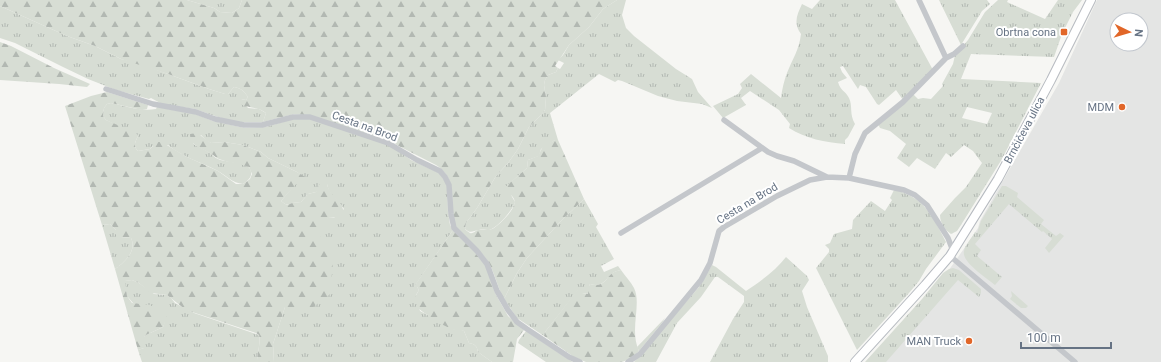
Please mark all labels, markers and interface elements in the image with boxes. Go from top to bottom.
north arrow [1109,12,1149,52]
place label: Obrtna cona [996,26,1056,39]
marker: Obrtna cona [1059,27,1069,37]
text: N [1132,28,1145,37]
street label: Brnčičeva ulica [1001,95,1047,166]
place label: MDM [1088,101,1114,114]
marker: MDM [1117,102,1127,112]
street label: Cesta na Brod [330,109,399,144]
street label: Cesta na Brod [714,180,780,227]
scale bar [1021,324,1111,350]
text: 100 m [1027,331,1061,345]
place label: MAN Truck [906,335,961,348]
marker: MAN Truck [964,336,974,346]

